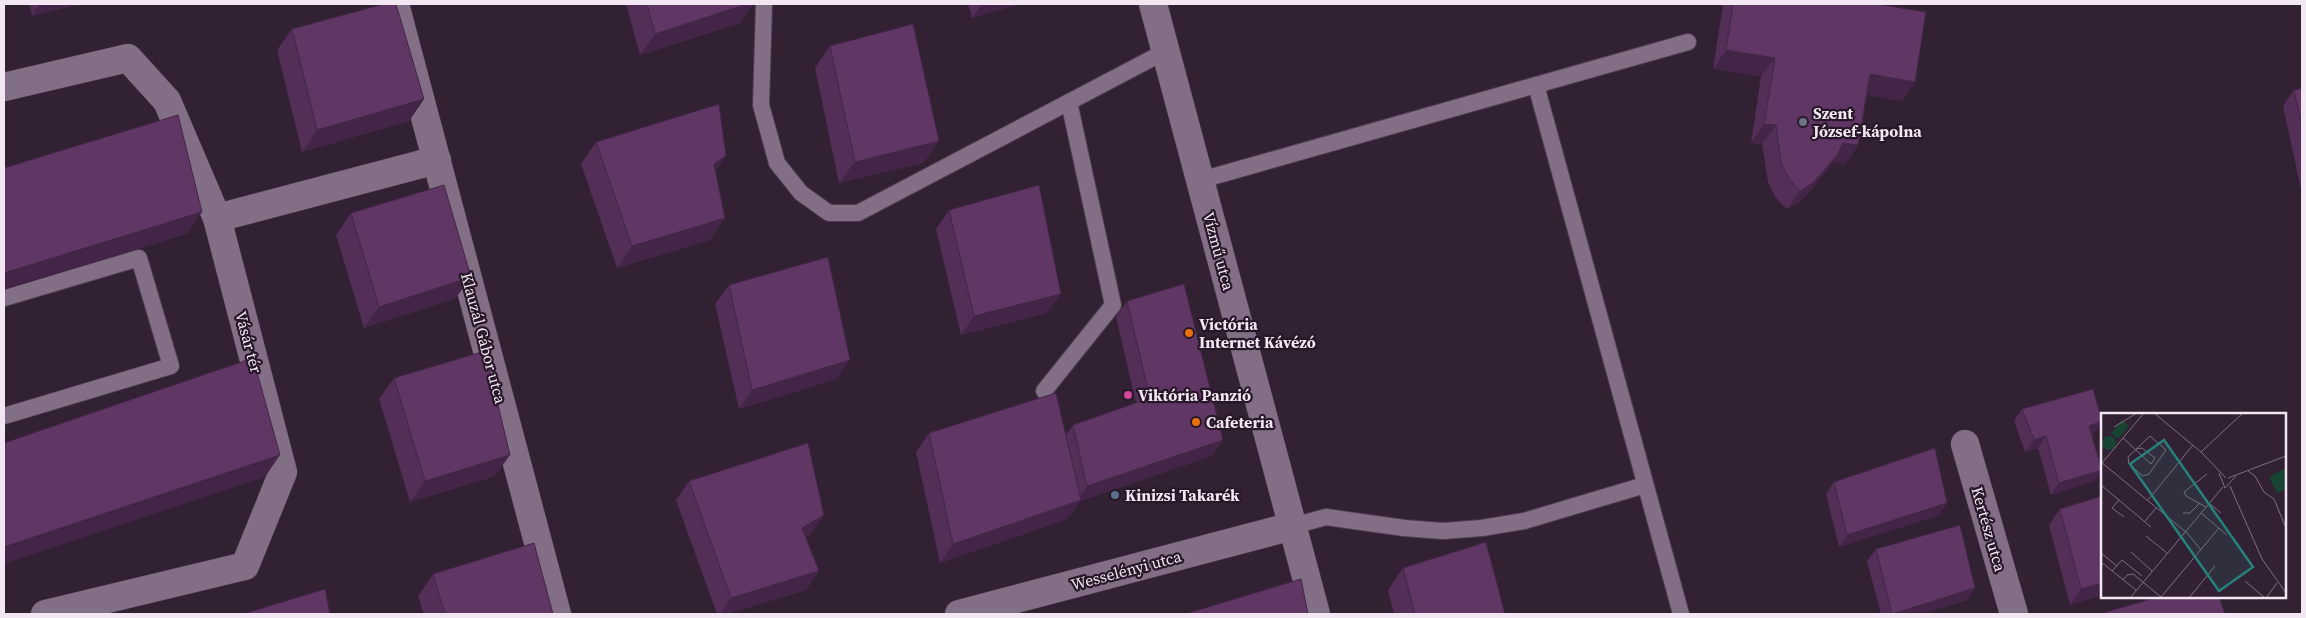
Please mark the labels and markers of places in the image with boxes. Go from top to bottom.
place label: Szent József-kápolna [1812,102,1922,142]
marker: Szent József-kápolna [1797,116,1809,128]
place label: Victória Internet Kávézó [1199,313,1316,353]
marker: Victória Internet Kávézó [1183,327,1195,339]
place label: Viktória Panzió [1138,384,1251,406]
marker: Viktória Panzió [1122,389,1134,401]
place label: Cafeteria [1206,411,1274,433]
marker: Cafeteria [1190,416,1202,428]
place label: Kinizsi Takarék [1125,484,1240,506]
marker: Kinizsi Takarék [1109,489,1121,501]

